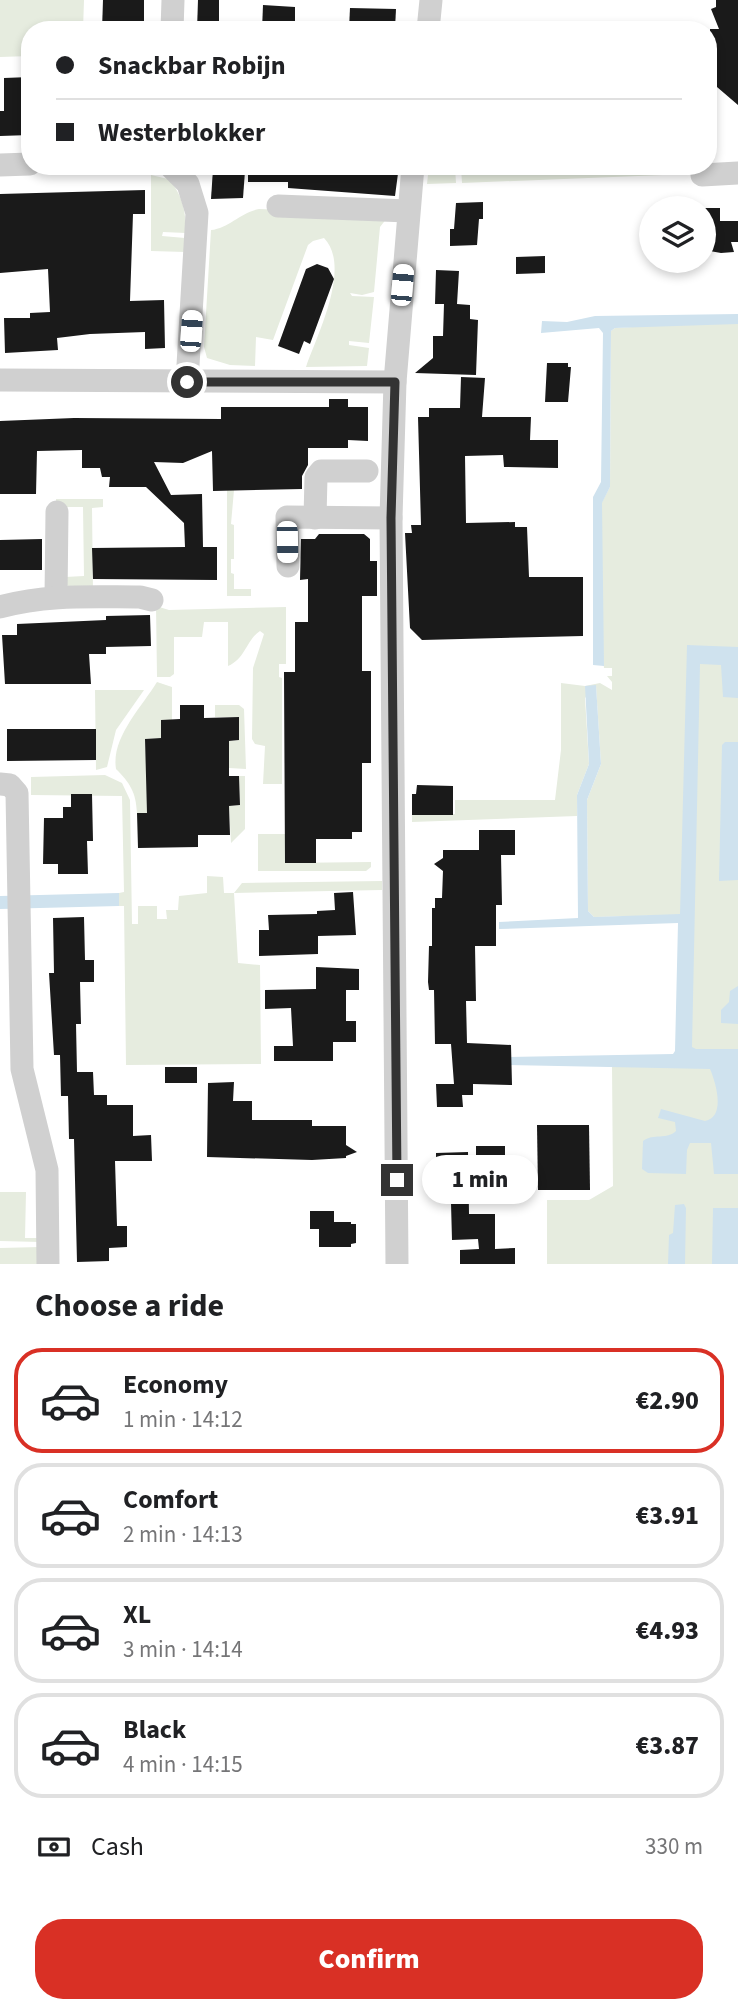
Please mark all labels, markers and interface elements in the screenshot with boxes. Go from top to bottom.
text: Snackbar Robijn [98,47,286,84]
text: Westerblokker [98,114,265,151]
map controls [639,196,716,273]
button: layers [639,196,716,273]
car [390,263,415,307]
car [180,309,203,353]
route start [171,366,203,398]
car [277,521,298,563]
callout: 1 min [422,1156,537,1204]
text: 1 min [452,1163,508,1196]
route end [381,1164,413,1196]
text: Choose a ride [35,1283,224,1329]
text: Economy [123,1366,228,1403]
icon: car [39,1369,102,1432]
text: €2.90 [635,1382,699,1419]
text: 1 min · 14:12 [123,1403,243,1436]
text: Comfort [123,1481,218,1518]
icon: car [39,1484,102,1547]
text: €3.91 [635,1497,699,1534]
text: 2 min · 14:13 [123,1518,243,1551]
text: XL [123,1596,151,1633]
icon: car [39,1599,102,1662]
text: €4.93 [635,1612,699,1649]
text: 3 min · 14:14 [123,1633,243,1666]
text: Black [123,1711,186,1748]
icon: car [39,1714,102,1777]
text: €3.87 [635,1727,699,1764]
text: 4 min · 14:15 [123,1748,243,1781]
icon: cash [35,1828,73,1866]
text: Cash [91,1828,144,1865]
text: 330 m [645,1830,703,1863]
button: Confirm [35,1919,703,1999]

